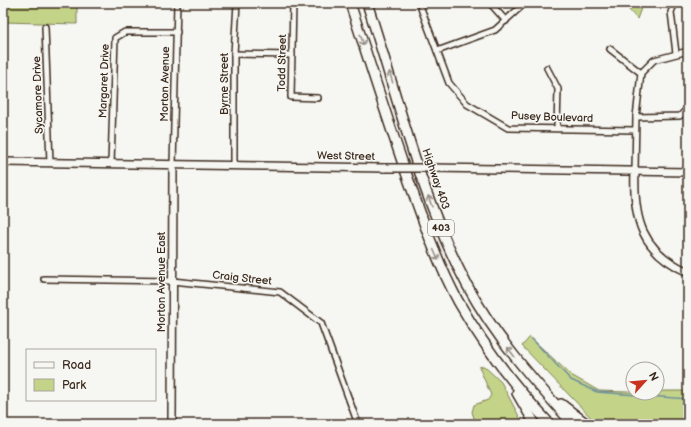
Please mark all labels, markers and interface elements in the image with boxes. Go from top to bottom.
one-way arrow [359,33,366,46]
street label: Todd Street [275,34,289,92]
street label: Margaret Drive [96,43,112,118]
street label: Morton Avenue [158,46,172,122]
street label: Byrne Street [218,52,231,115]
street label: Sycamore Drive [30,55,46,134]
one-way arrow [387,71,394,84]
street label: Pusey Boulevard [511,109,593,125]
street label: Highway 403 [419,147,453,211]
street label: West Street [317,149,376,163]
one-way arrow [426,196,434,208]
road number: 403 [428,220,454,236]
street label: Morton Avenue East [155,231,168,332]
one-way arrow [433,249,440,261]
street label: Craig Street [212,268,273,288]
one-way arrow [507,347,515,358]
legend [26,349,156,401]
text: Road [62,358,91,373]
north arrow [625,361,665,401]
text: N [646,370,661,383]
text: Park [62,378,86,393]

